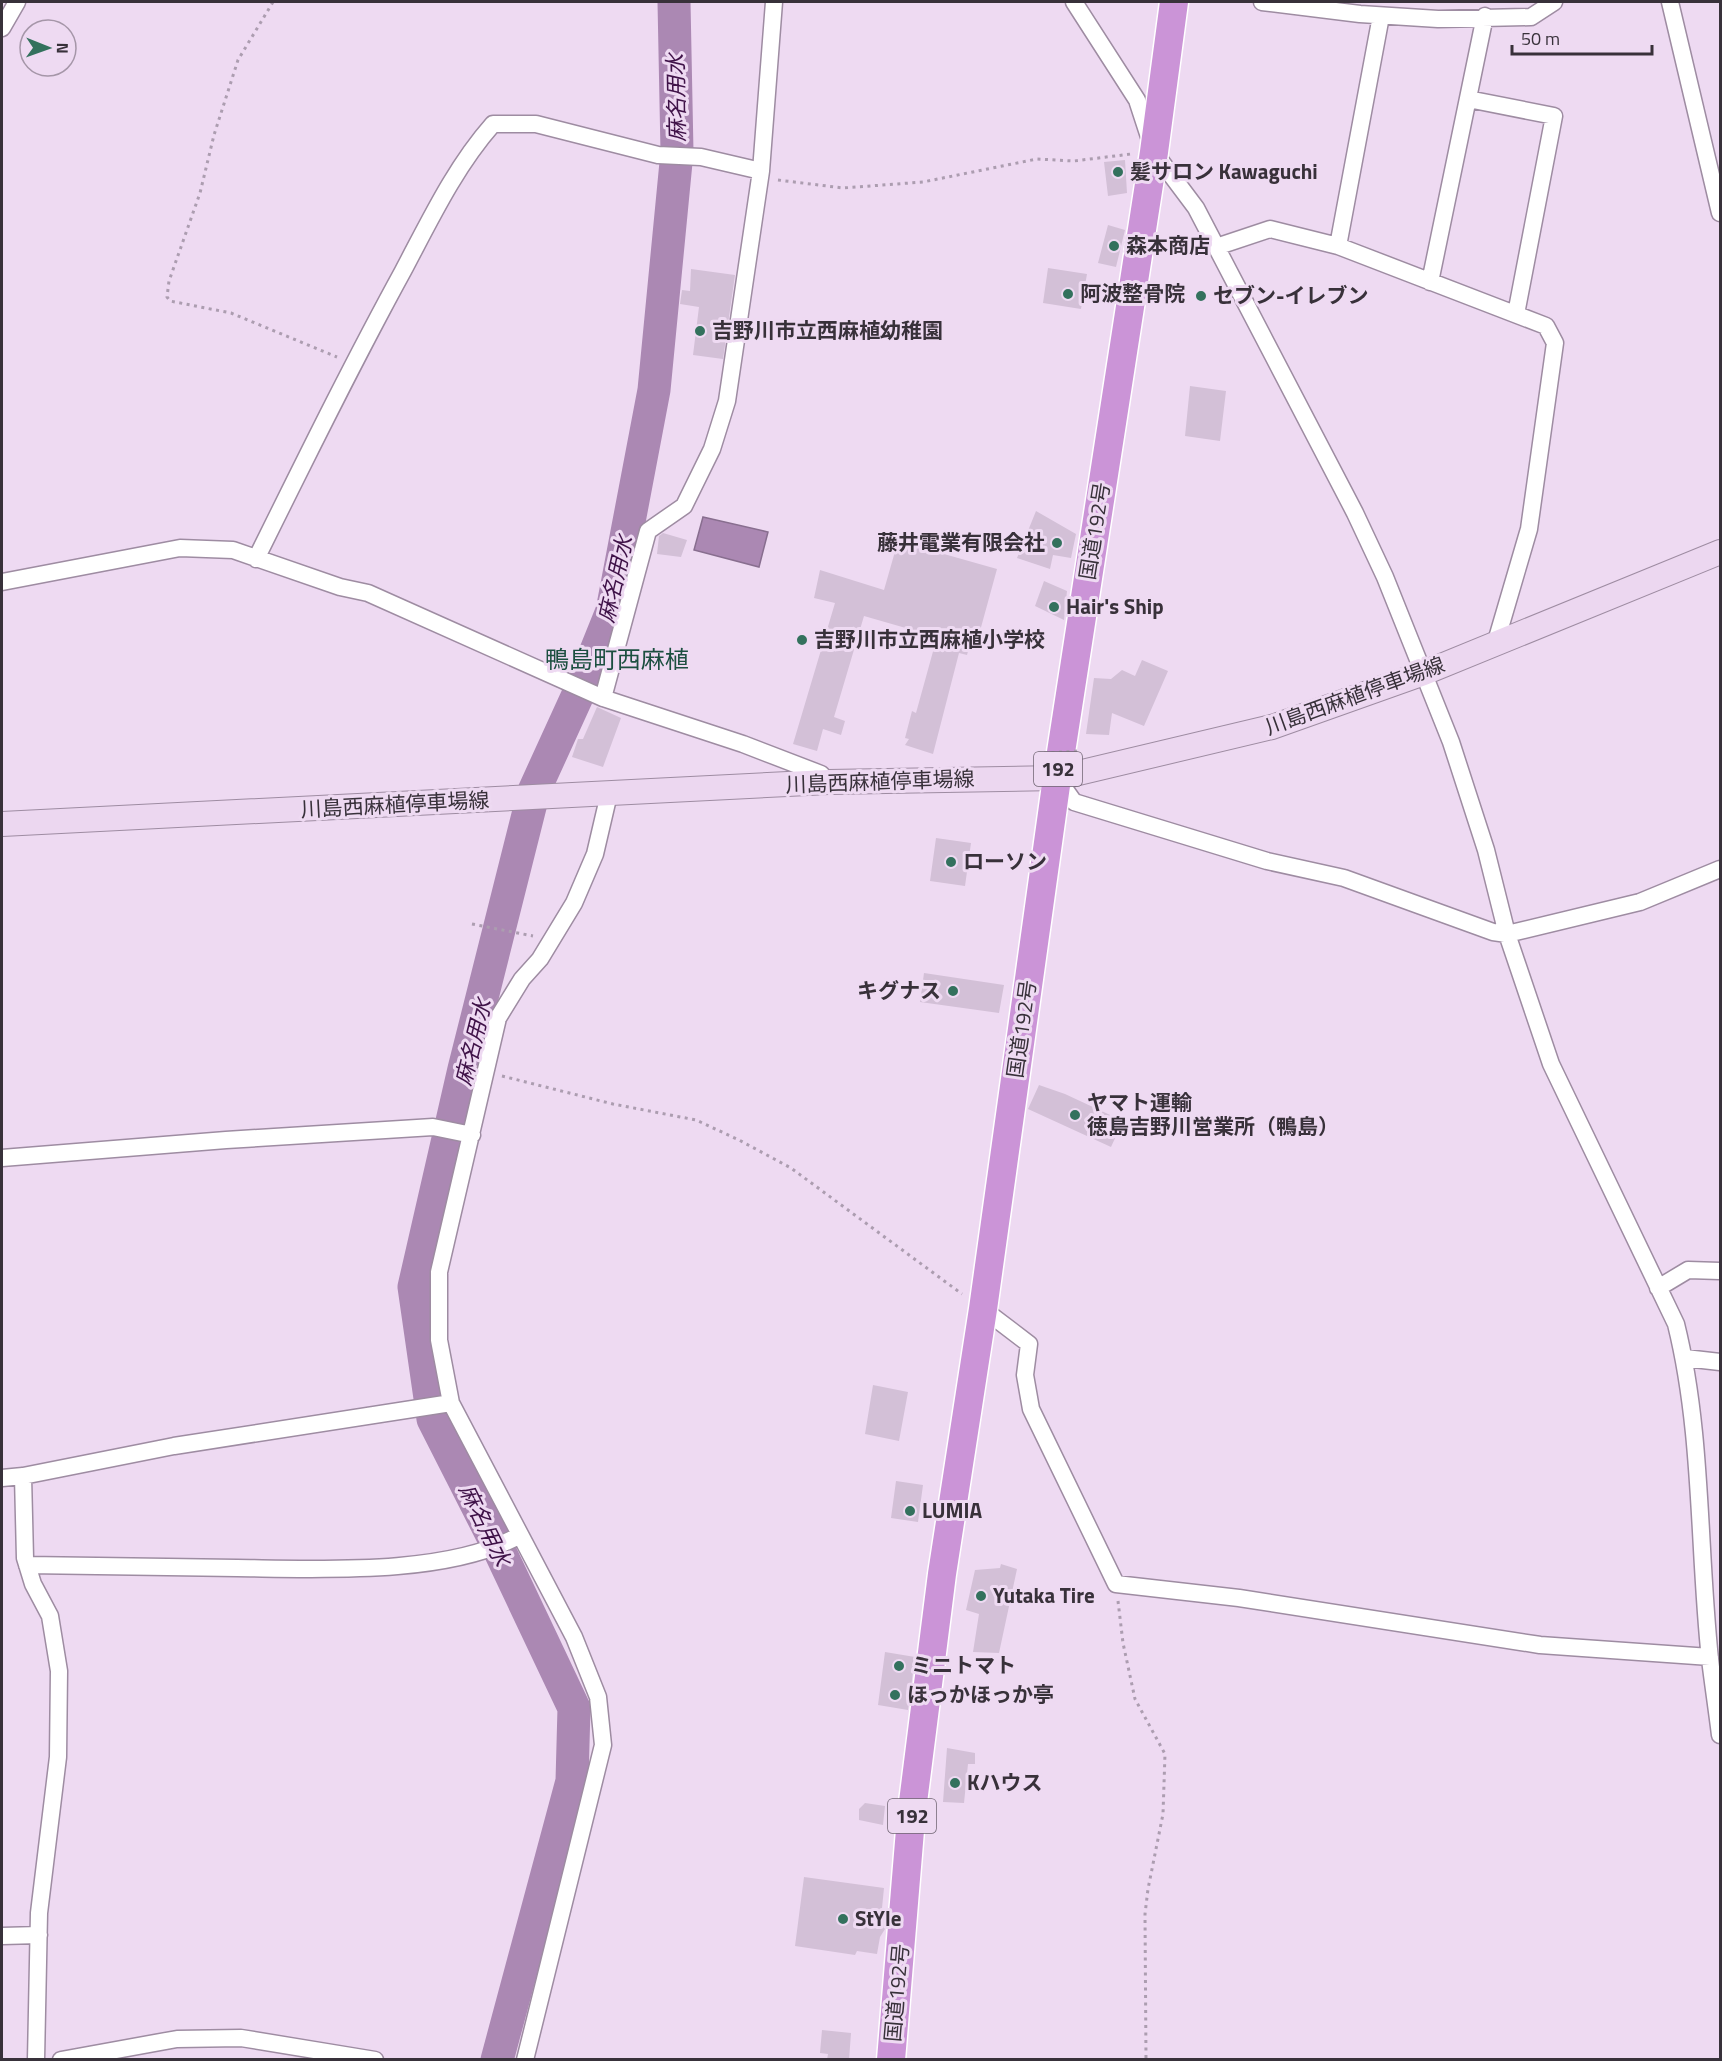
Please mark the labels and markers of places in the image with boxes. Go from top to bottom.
place label: 髪サロン Kawaguchi [1130,155,1318,187]
marker: 髪サロン Kawaguchi [1111,165,1125,179]
place label: 森本商店 [1126,229,1210,261]
marker: 森本商店 [1107,239,1121,253]
place label: 阿波整骨院 [1080,277,1185,309]
place label: セブン-イレブン [1213,279,1369,311]
marker: 阿波整骨院 [1061,287,1075,301]
marker: セブン-イレブン [1194,289,1208,303]
place label: 吉野川市立西麻植幼稚園 [712,314,943,346]
marker: 吉野川市立西麻植幼稚園 [693,324,707,338]
place label: 藤井電業有限会社 [877,526,1045,558]
marker: 藤井電業有限会社 [1050,536,1064,550]
place label: Hair's Ship [1066,590,1164,622]
marker: Hair's Ship [1047,600,1061,614]
place label: 吉野川市立西麻植小学校 [814,623,1045,655]
marker: 吉野川市立西麻植小学校 [795,633,809,647]
place label: ローソン [963,845,1047,877]
marker: ローソン [944,855,958,869]
place label: キグナス [857,974,941,1006]
marker: キグナス [946,984,960,998]
place label: ヤマト運輸 徳島吉野川営業所（鴨島） [1087,1086,1339,1142]
marker: ヤマト運輸 徳島吉野川営業所（鴨島） [1068,1108,1082,1122]
place label: LUMIA [922,1494,983,1526]
marker: LUMIA [903,1504,917,1518]
place label: Yutaka Tire [993,1579,1095,1611]
marker: Yutaka Tire [974,1589,988,1603]
place label: ミニトマト [911,1649,1016,1681]
marker: ミニトマト [892,1659,906,1673]
place label: ほっかほっか亭 [907,1678,1054,1710]
marker: ほっかほっか亭 [888,1688,902,1702]
place label: Kハウス [967,1766,1042,1798]
marker: Kハウス [948,1776,962,1790]
place label: StYle [855,1902,901,1934]
marker: StYle [836,1912,850,1926]

